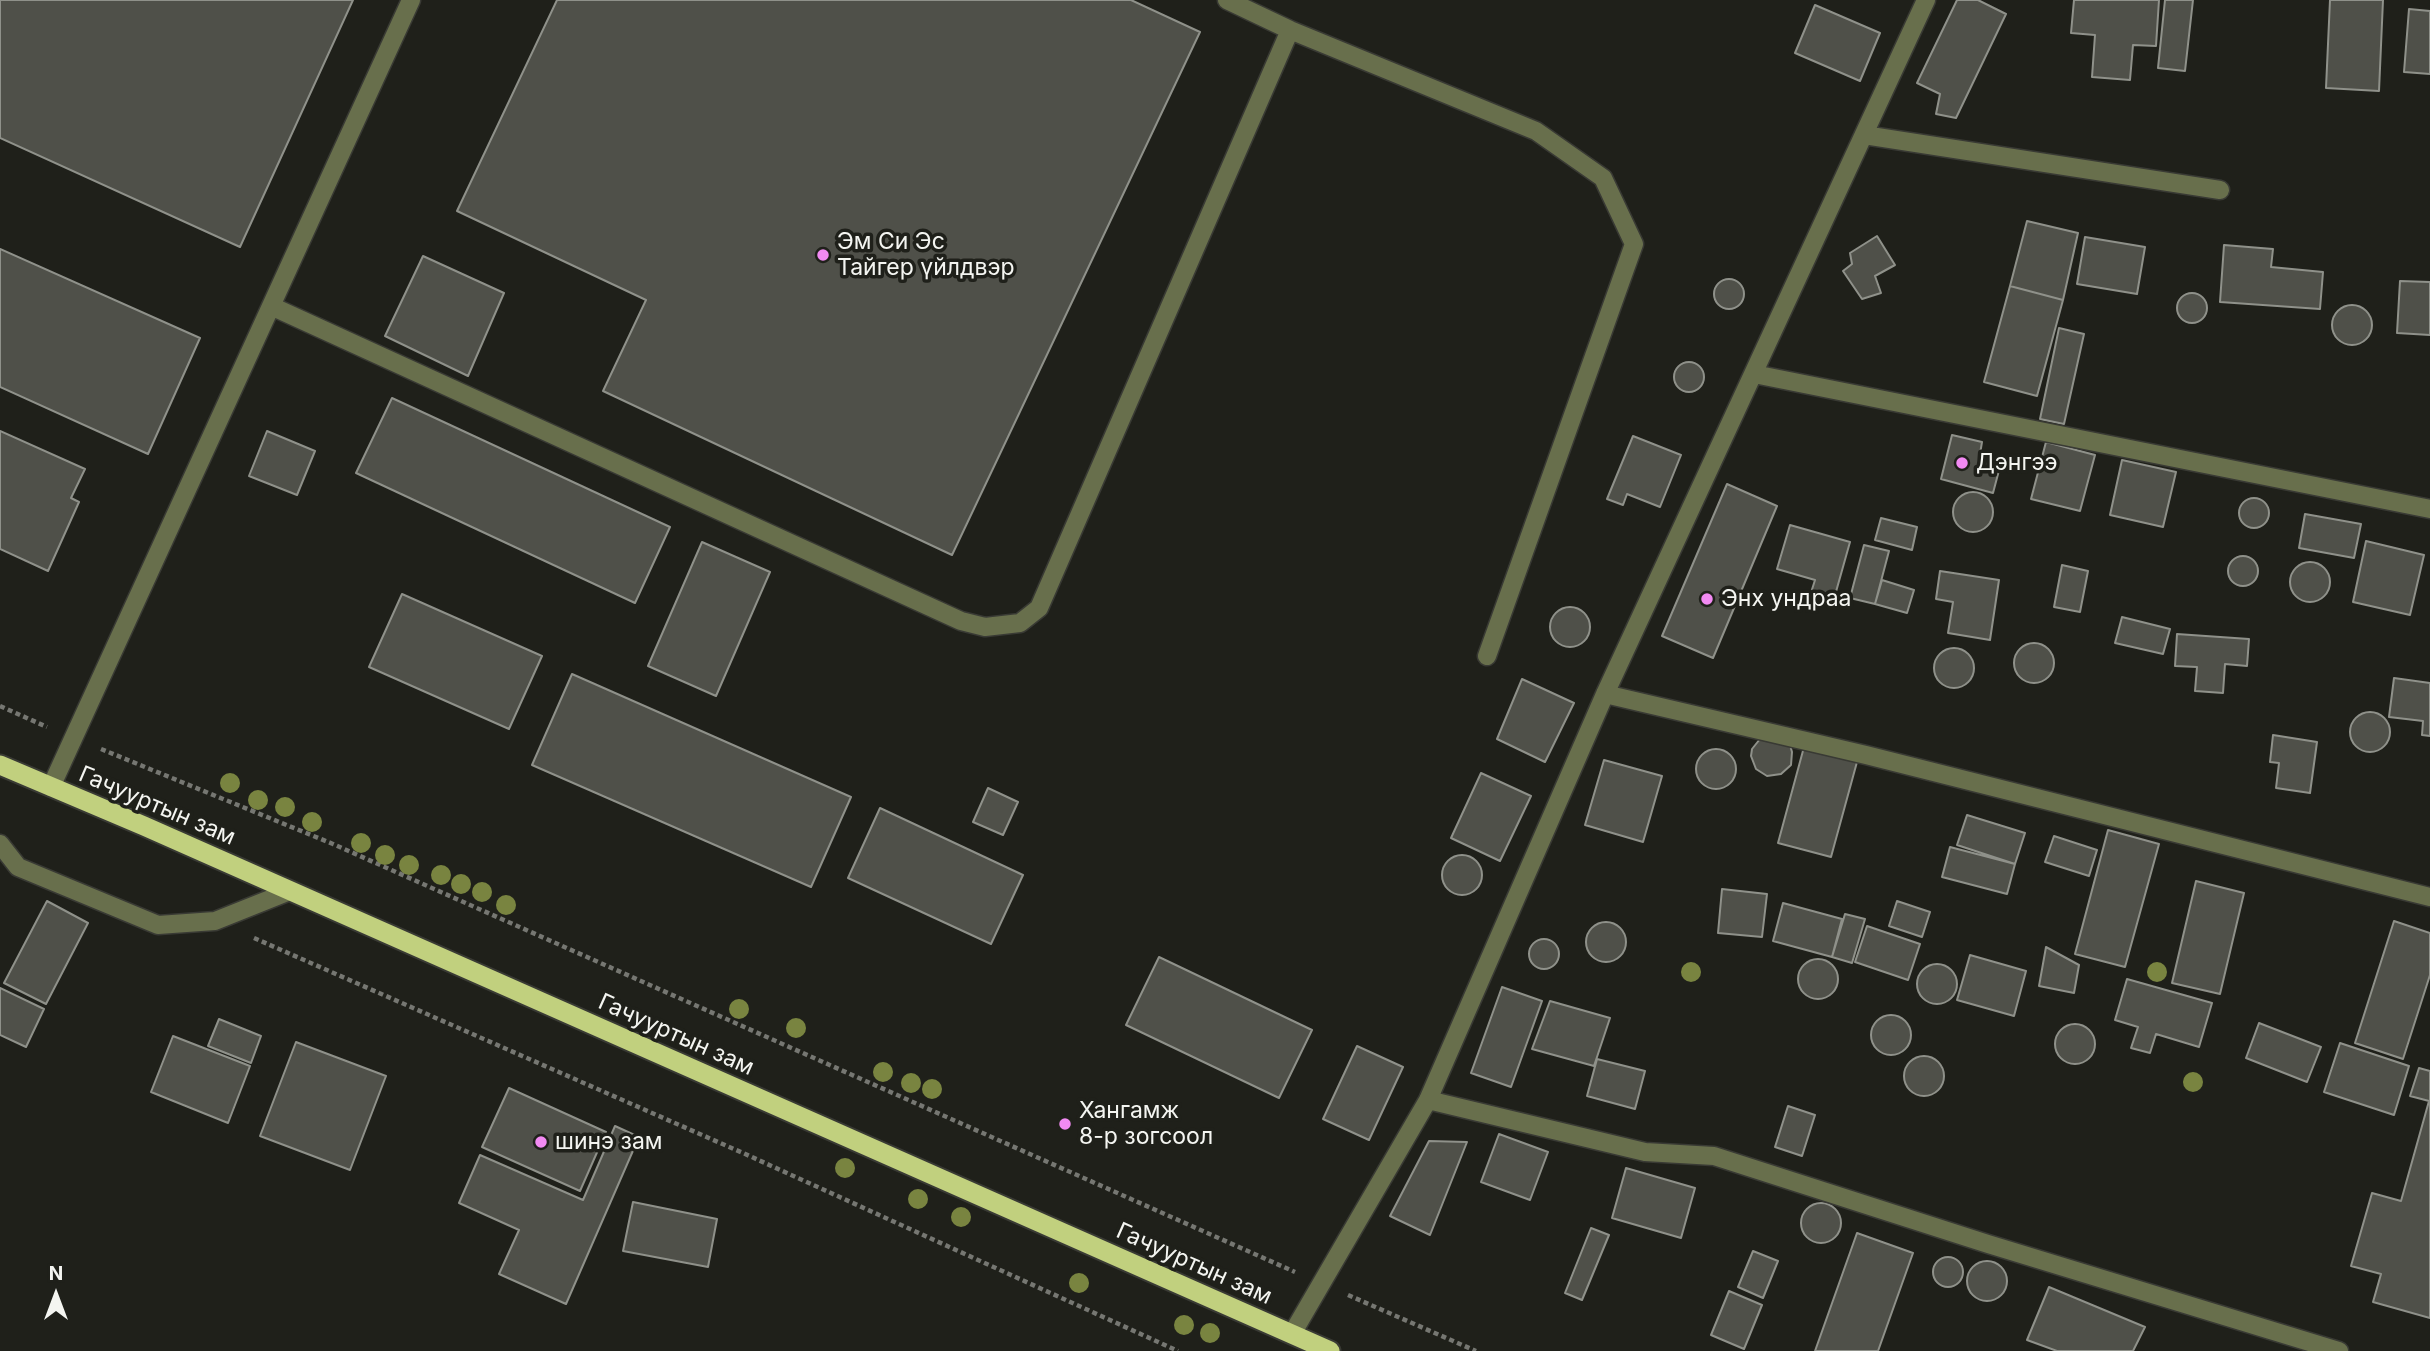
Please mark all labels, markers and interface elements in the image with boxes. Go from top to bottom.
place label: Эм Си Эс Тайгер үйлдвэр [837,228,1015,282]
marker: Эм Си Эс Тайгер үйлдвэр [815,247,831,263]
place label: Дэнгээ [1976,449,2057,477]
marker: Дэнгээ [1954,455,1970,471]
place label: Энх ундраа [1721,585,1852,613]
marker: Энх ундраа [1699,591,1715,607]
street label: Гачууртын зам [75,761,239,851]
street label: Гачууртын зам [594,988,758,1082]
place label: Хангамж 8-р зогсоол [1079,1097,1213,1151]
marker: Хангамж 8-р зогсоол [1057,1116,1073,1132]
place label: шинэ зам [555,1128,663,1156]
marker: шинэ зам [533,1134,549,1150]
street label: Гачууртын зам [1112,1217,1276,1311]
north arrow [21,1260,91,1330]
text: N [49,1262,63,1285]

